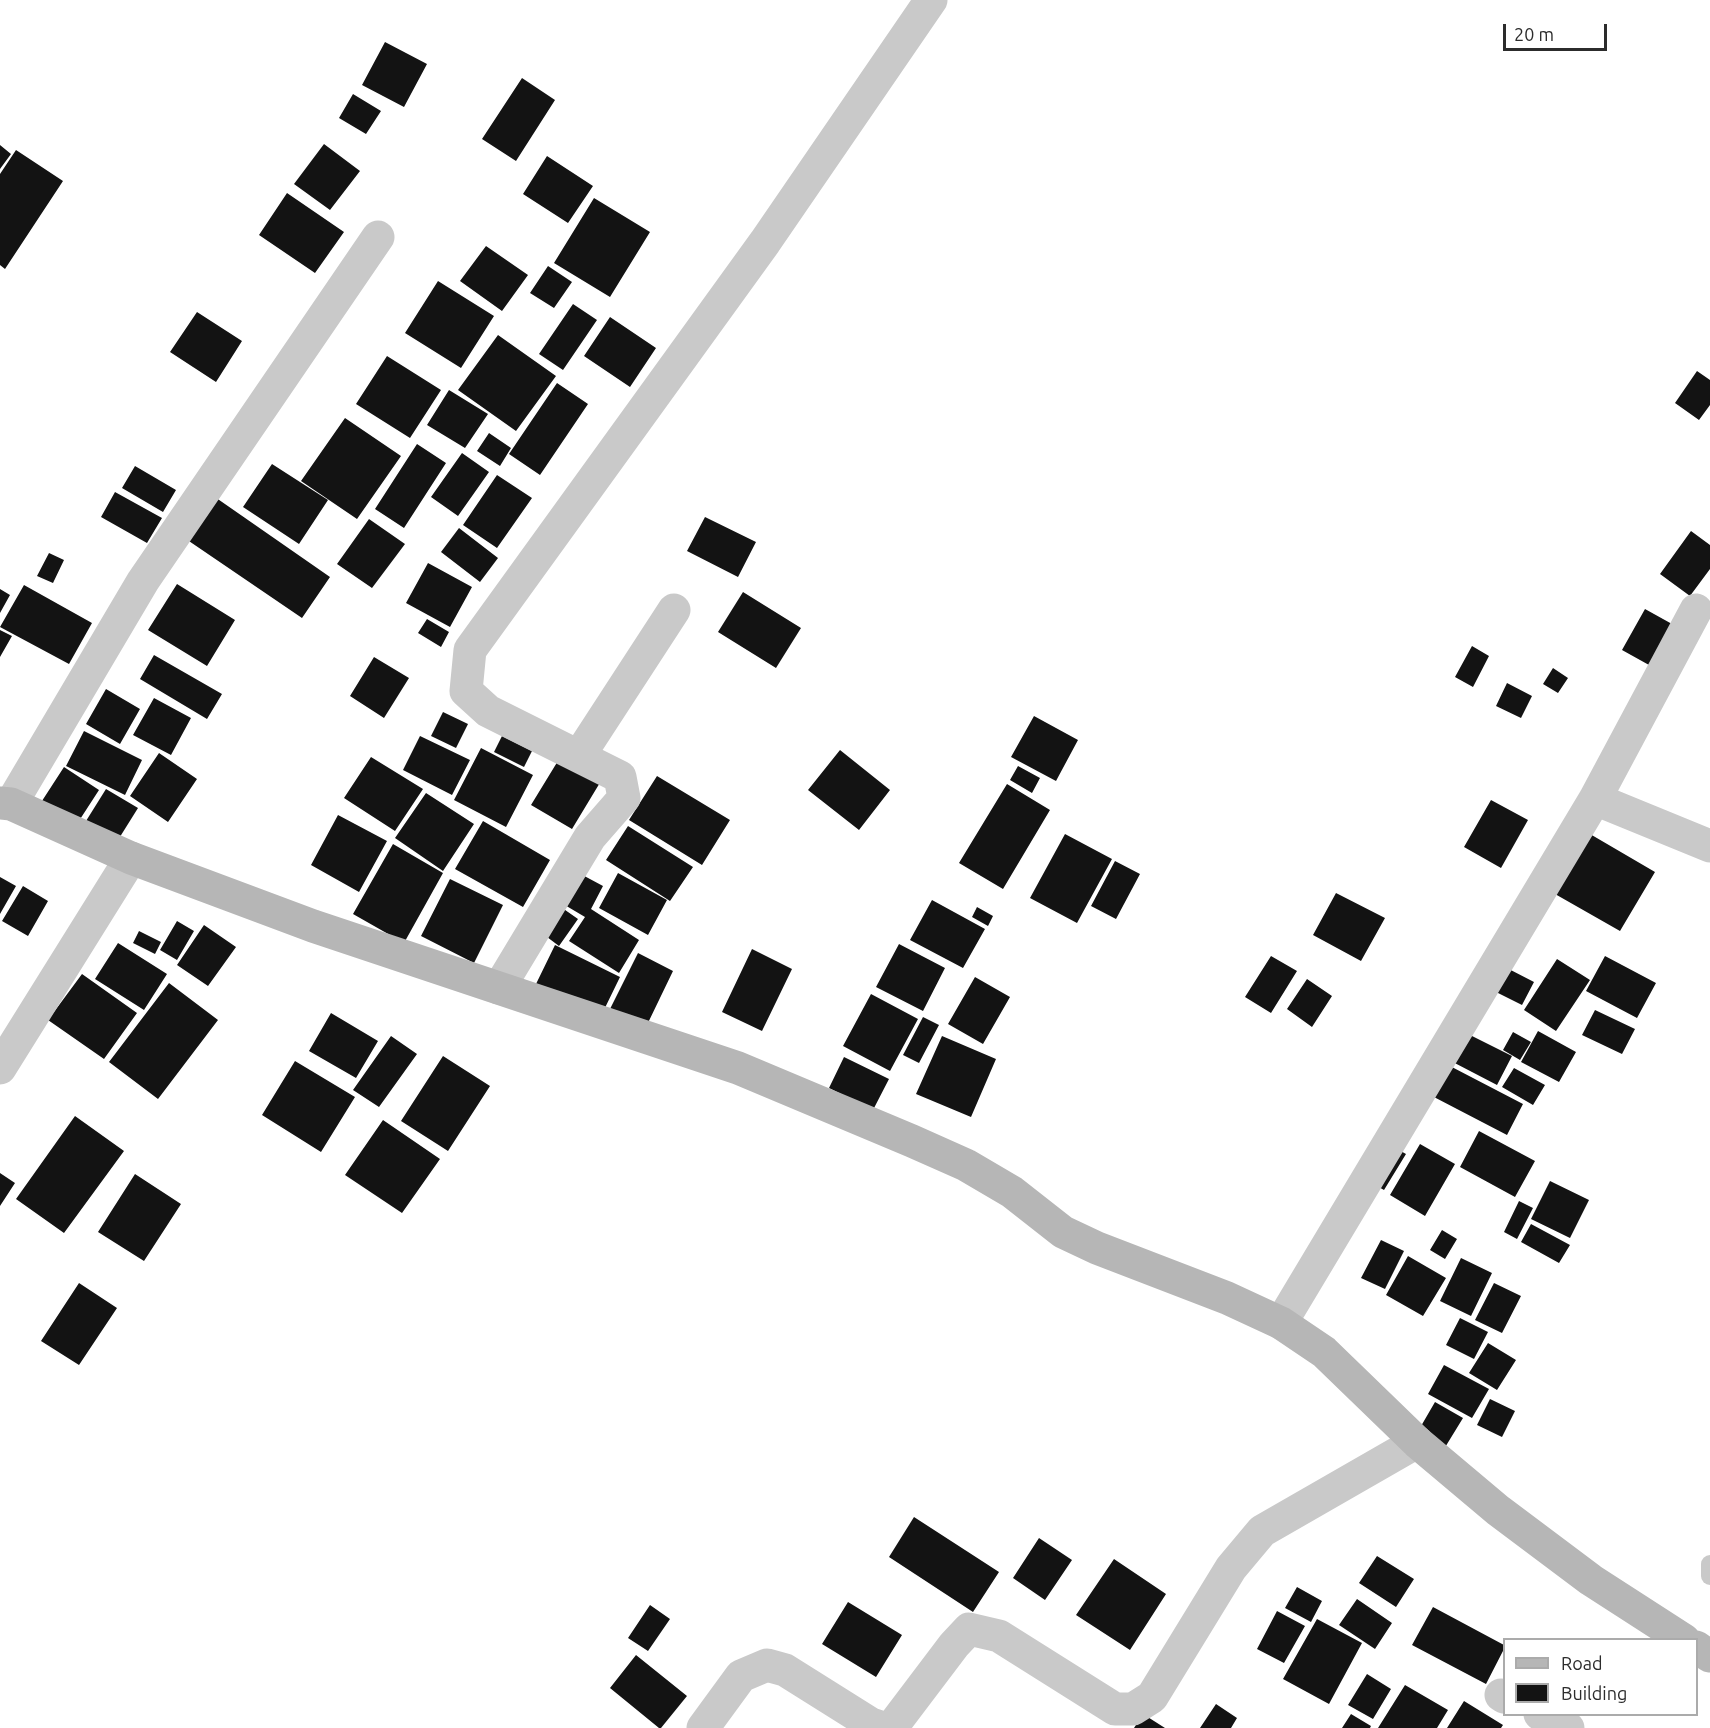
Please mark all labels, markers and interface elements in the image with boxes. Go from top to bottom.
scale bar [1506,12,1610,50]
text: 20 m [1514,24,1554,44]
legend [1503,1638,1698,1716]
text: Road [1561,1653,1603,1673]
text: Building [1561,1683,1627,1703]

